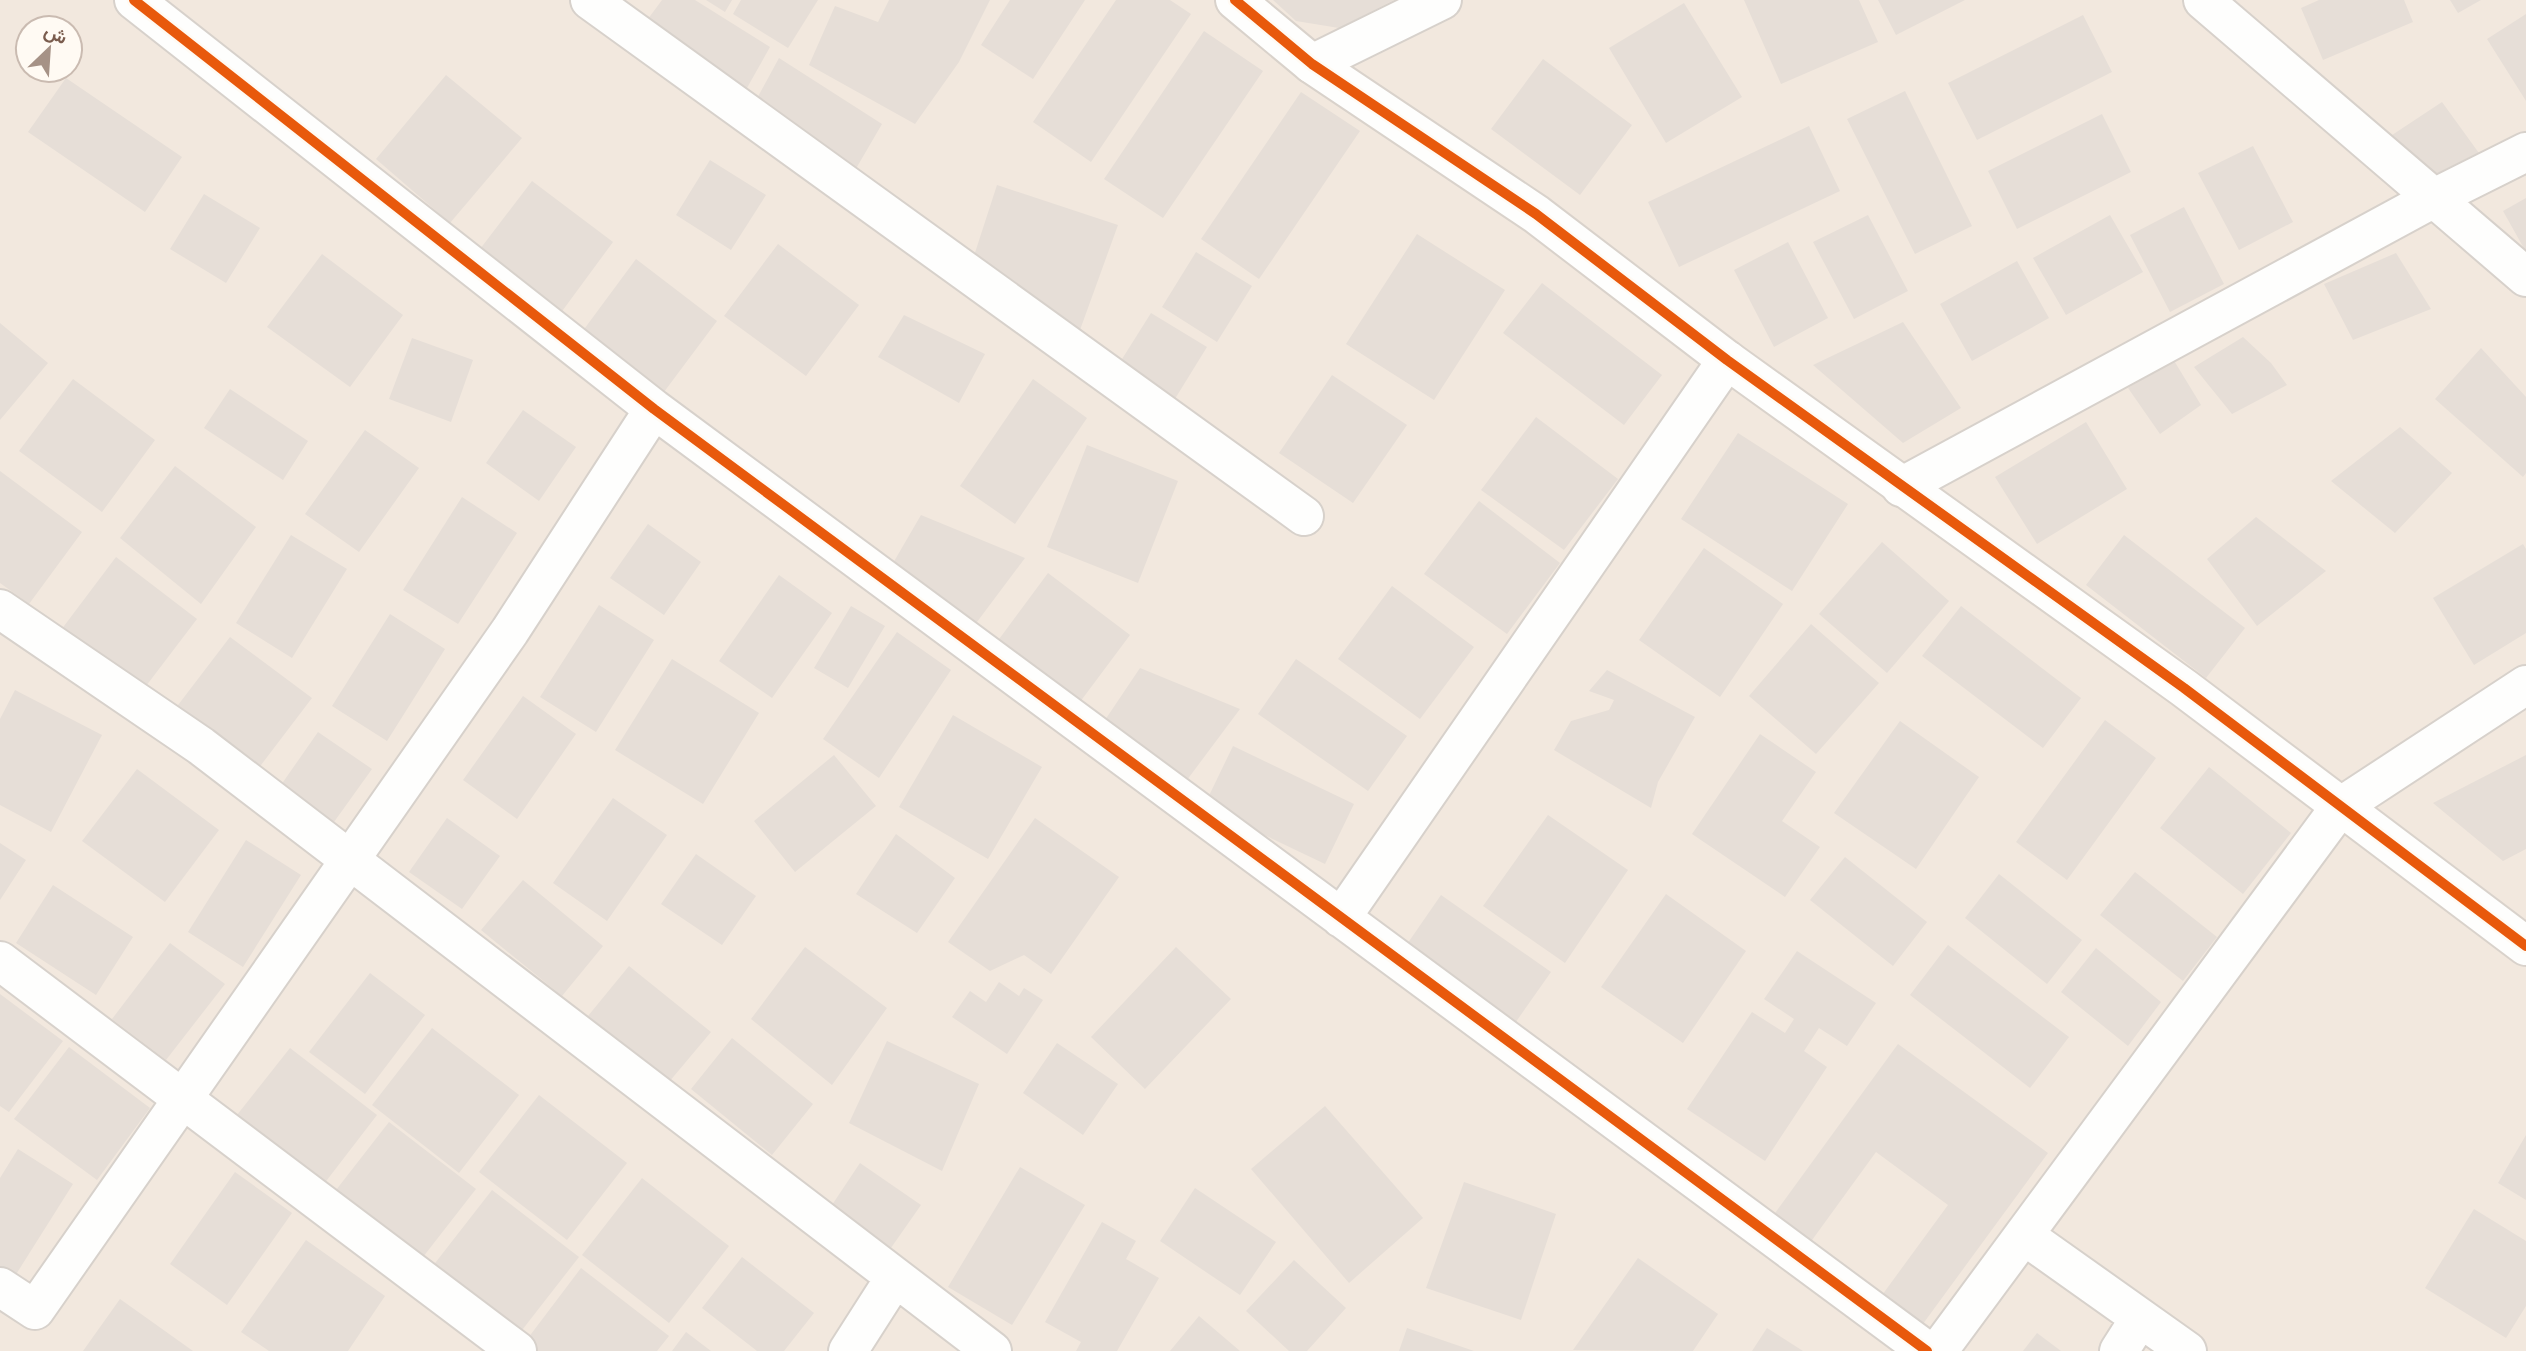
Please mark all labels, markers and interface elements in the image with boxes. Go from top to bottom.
north arrow [14,14,84,84]
text: ش [41,18,72,49]

